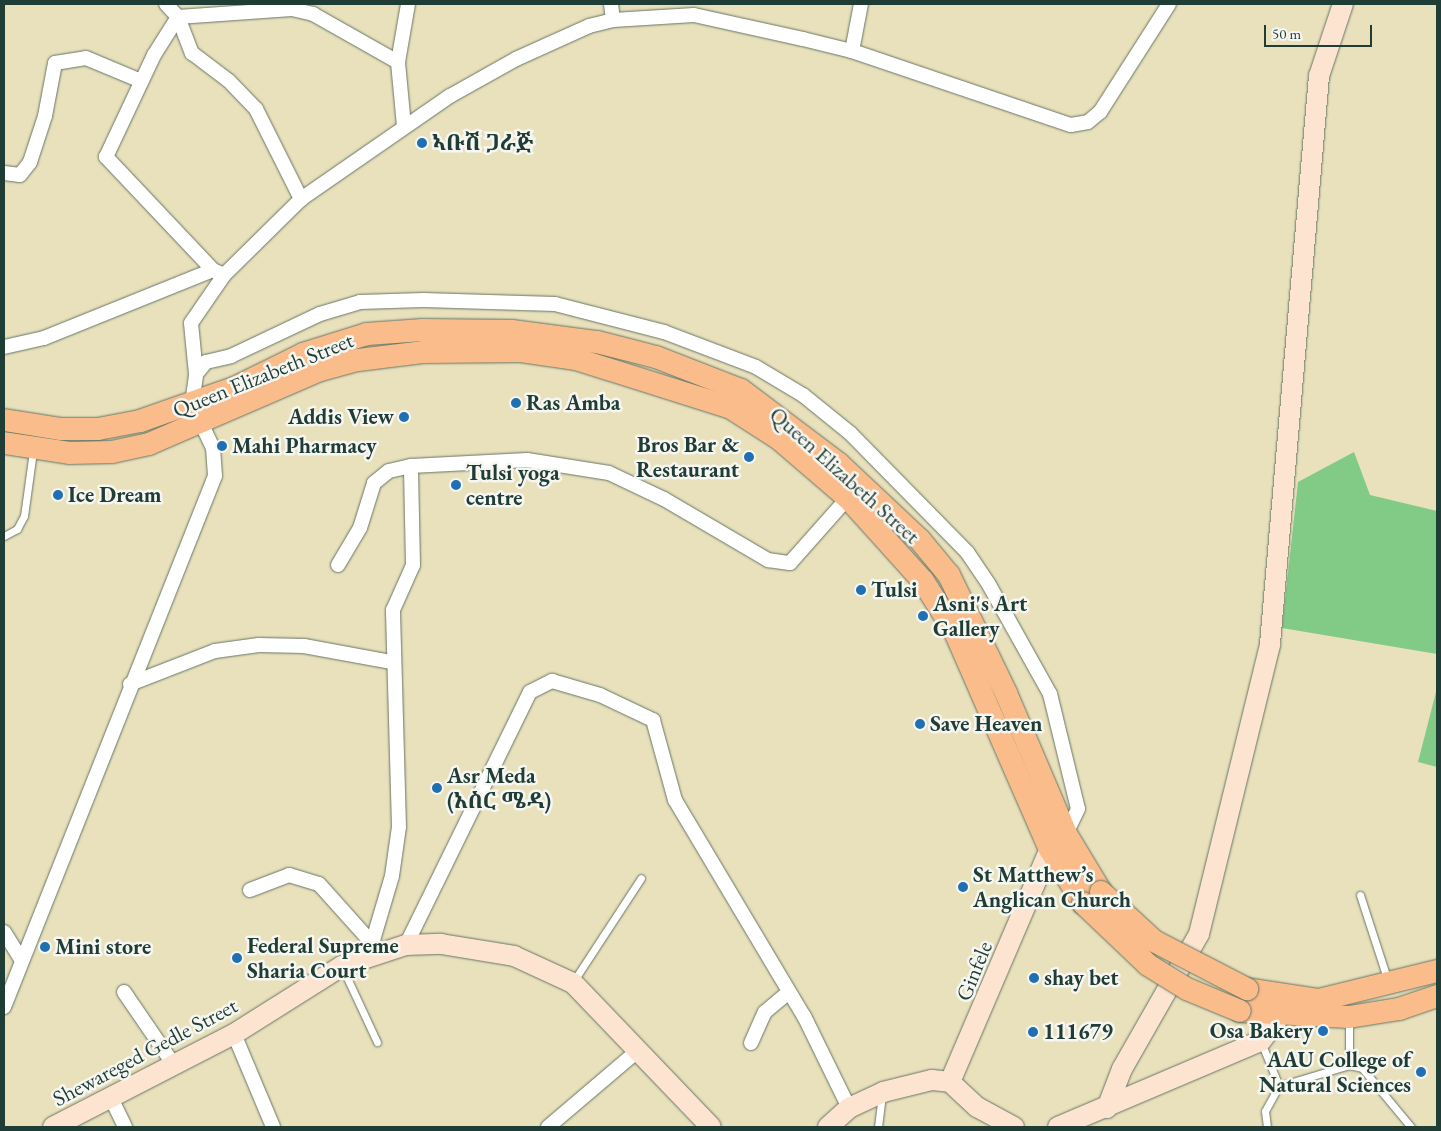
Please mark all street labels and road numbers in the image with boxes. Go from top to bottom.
street label: Queen Elizabeth Street [169,327,357,423]
street label: Queen Elizabeth Street [765,401,925,549]
street label: Ginfele [950,937,998,1005]
street label: Shewareged Gedle Street [48,992,242,1112]

